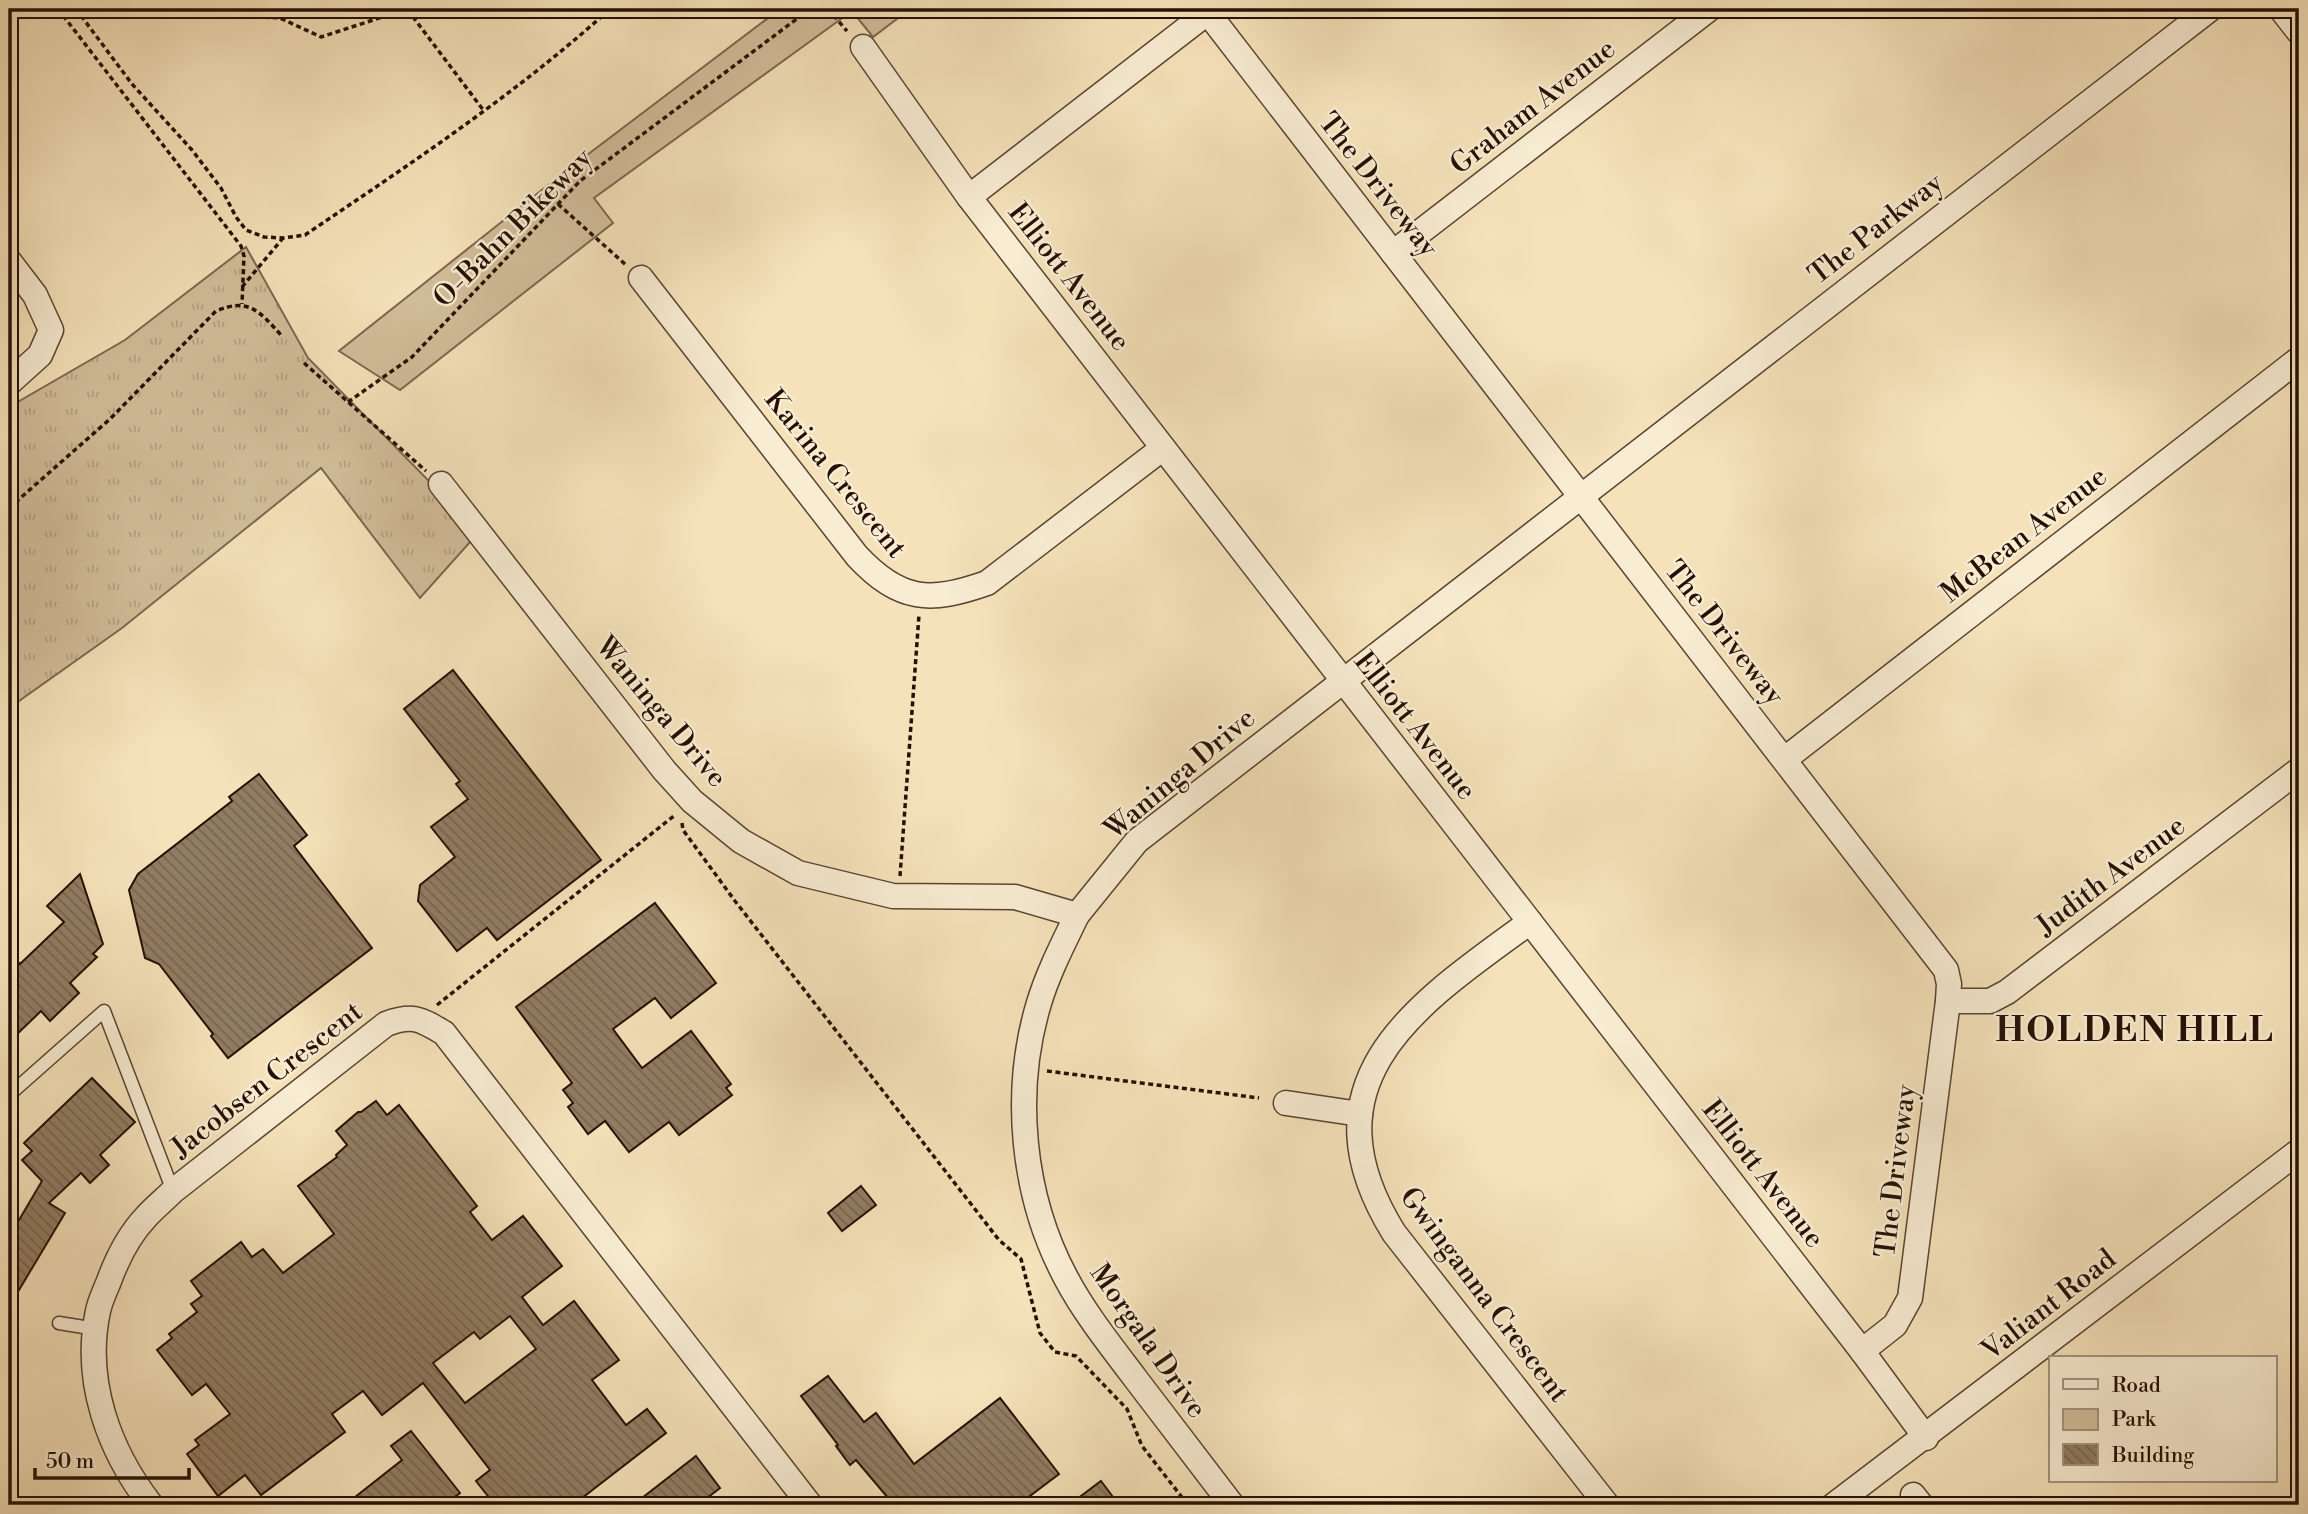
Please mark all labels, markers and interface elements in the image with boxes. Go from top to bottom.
street label: Graham Avenue [1443,32,1623,182]
street label: The Driveway [1311,106,1446,265]
street label: O-Bahn Bikeway [426,141,600,315]
street label: The Parkway [1802,165,1951,292]
street label: Elliott Avenue [1000,196,1138,358]
street label: Karina Crescent [756,383,914,565]
street label: McBean Avenue [1934,459,2114,611]
street label: The Driveway [1657,554,1792,713]
street label: Waninga Drive [587,629,734,795]
street label: Elliott Avenue [1346,645,1484,807]
street label: Waninga Drive [1097,701,1263,848]
street label: Judith Avenue [2029,809,2193,944]
street label: Jacobsen Crescent [164,994,370,1166]
district label: HOLDEN HILL [1995,1009,2275,1052]
street label: The Driveway [1868,1082,1924,1260]
street label: Elliott Avenue [1694,1093,1832,1255]
street label: Gwinganna Crescent [1392,1181,1576,1409]
street label: Valiant Road [1974,1242,2123,1369]
street label: Morgala Drive [1082,1257,1214,1425]
legend [2049,1356,2276,1482]
text: Road [2112,1373,2161,1399]
text: Park [2112,1407,2157,1433]
scale bar [35,1437,189,1481]
text: Building [2111,1443,2194,1469]
text: 50 m [46,1449,94,1475]

